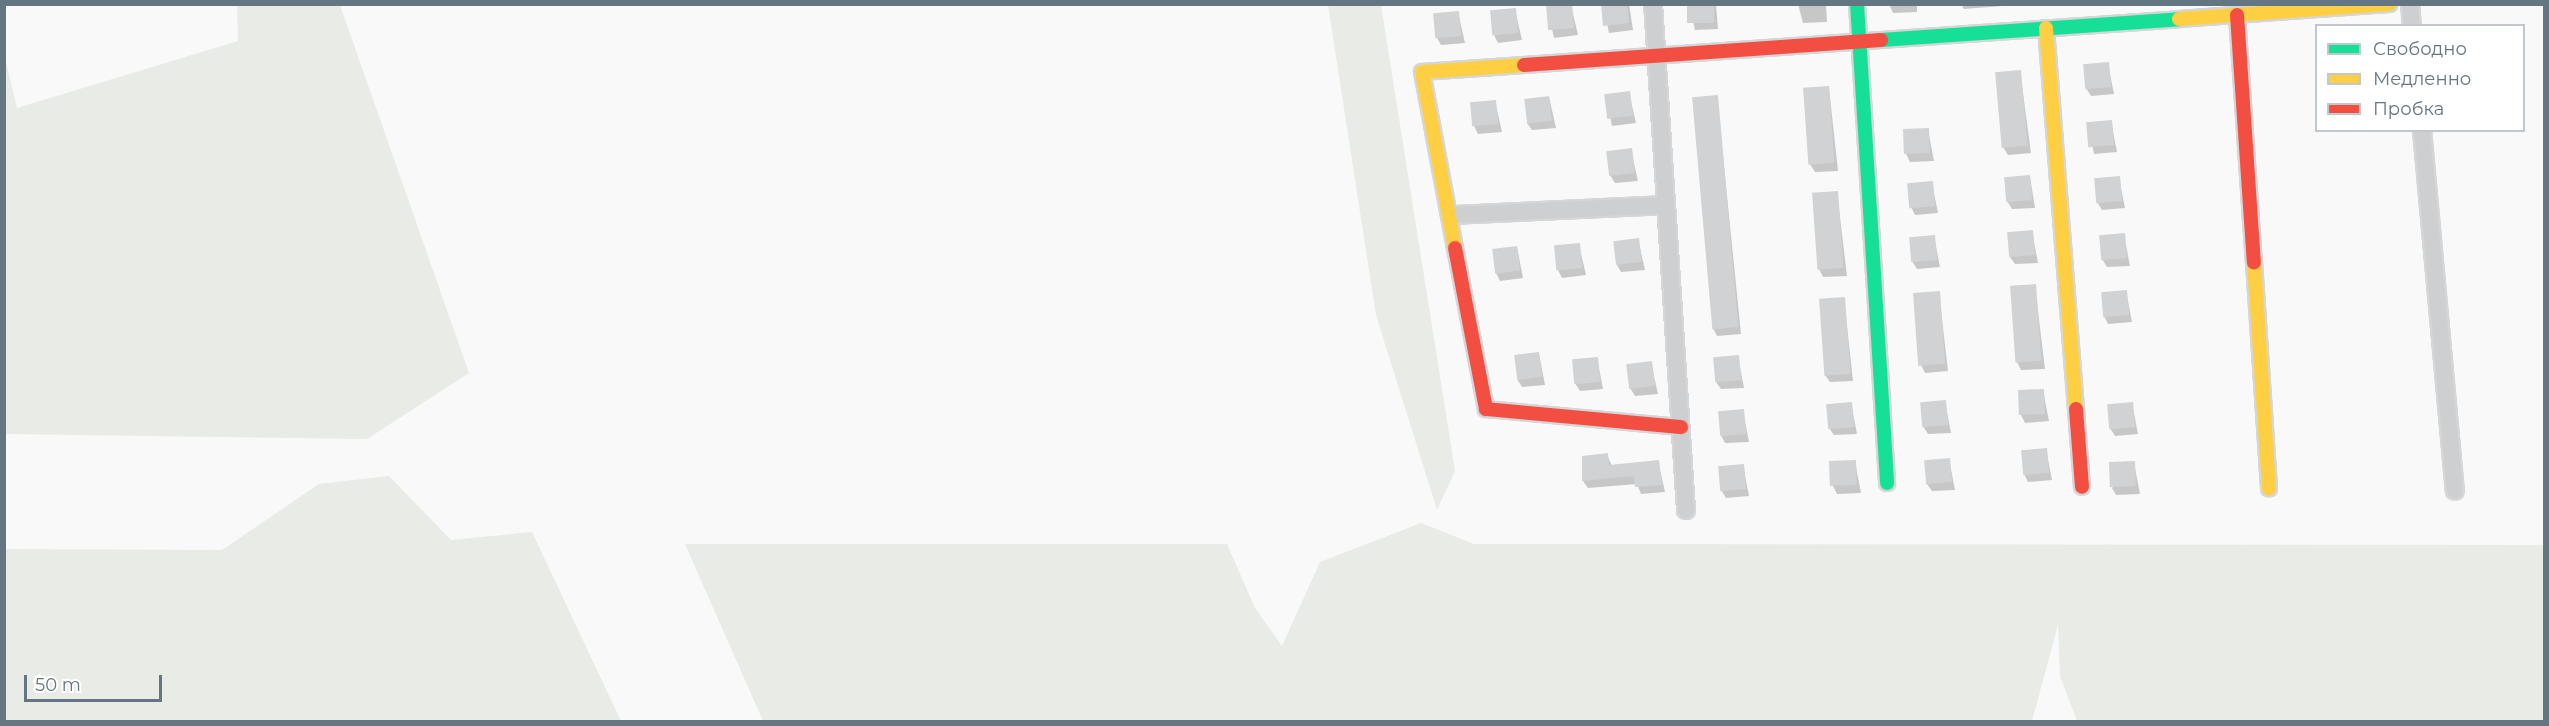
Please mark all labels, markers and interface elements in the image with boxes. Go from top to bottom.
legend [2315,24,2525,132]
text: Свободно [2373,38,2467,60]
text: Медленно [2373,68,2471,90]
text: Пробка [2373,98,2444,120]
scale bar [27,663,165,701]
text: 50 m [35,674,81,696]

